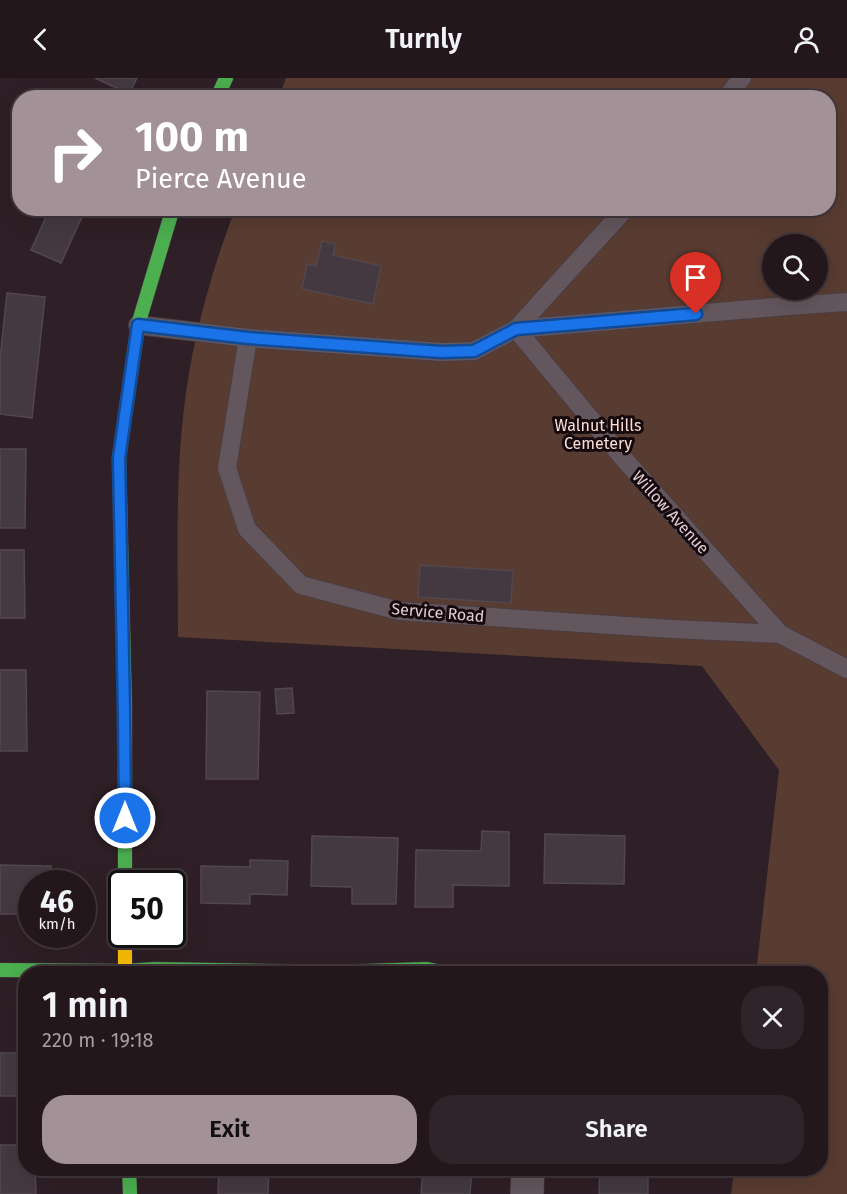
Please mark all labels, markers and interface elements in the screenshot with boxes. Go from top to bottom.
icon: back [24,23,57,56]
text: Turnly [385,23,462,55]
icon: person [790,23,823,56]
text: 100 m [135,112,249,162]
icon: right [36,114,114,192]
text: Pierce Avenue [135,163,306,195]
map controls [762,234,828,300]
button: search [762,234,828,300]
pin [670,252,721,314]
icon: arrive [679,261,712,294]
park label: Walnut Hills Cemetery [555,416,641,453]
street label: Willow Avenue [628,467,713,558]
street label: Service Road [391,599,485,626]
position arrow [93,786,157,850]
speed limit sign: 50 [108,870,186,948]
text: 46 [40,884,74,920]
text: km/h [38,915,76,933]
text: 1 min [42,983,129,1027]
button: close [741,986,804,1049]
text: 220 m · 19:18 [42,1028,154,1052]
button: Exit [42,1095,417,1164]
button: Share [429,1095,804,1164]

